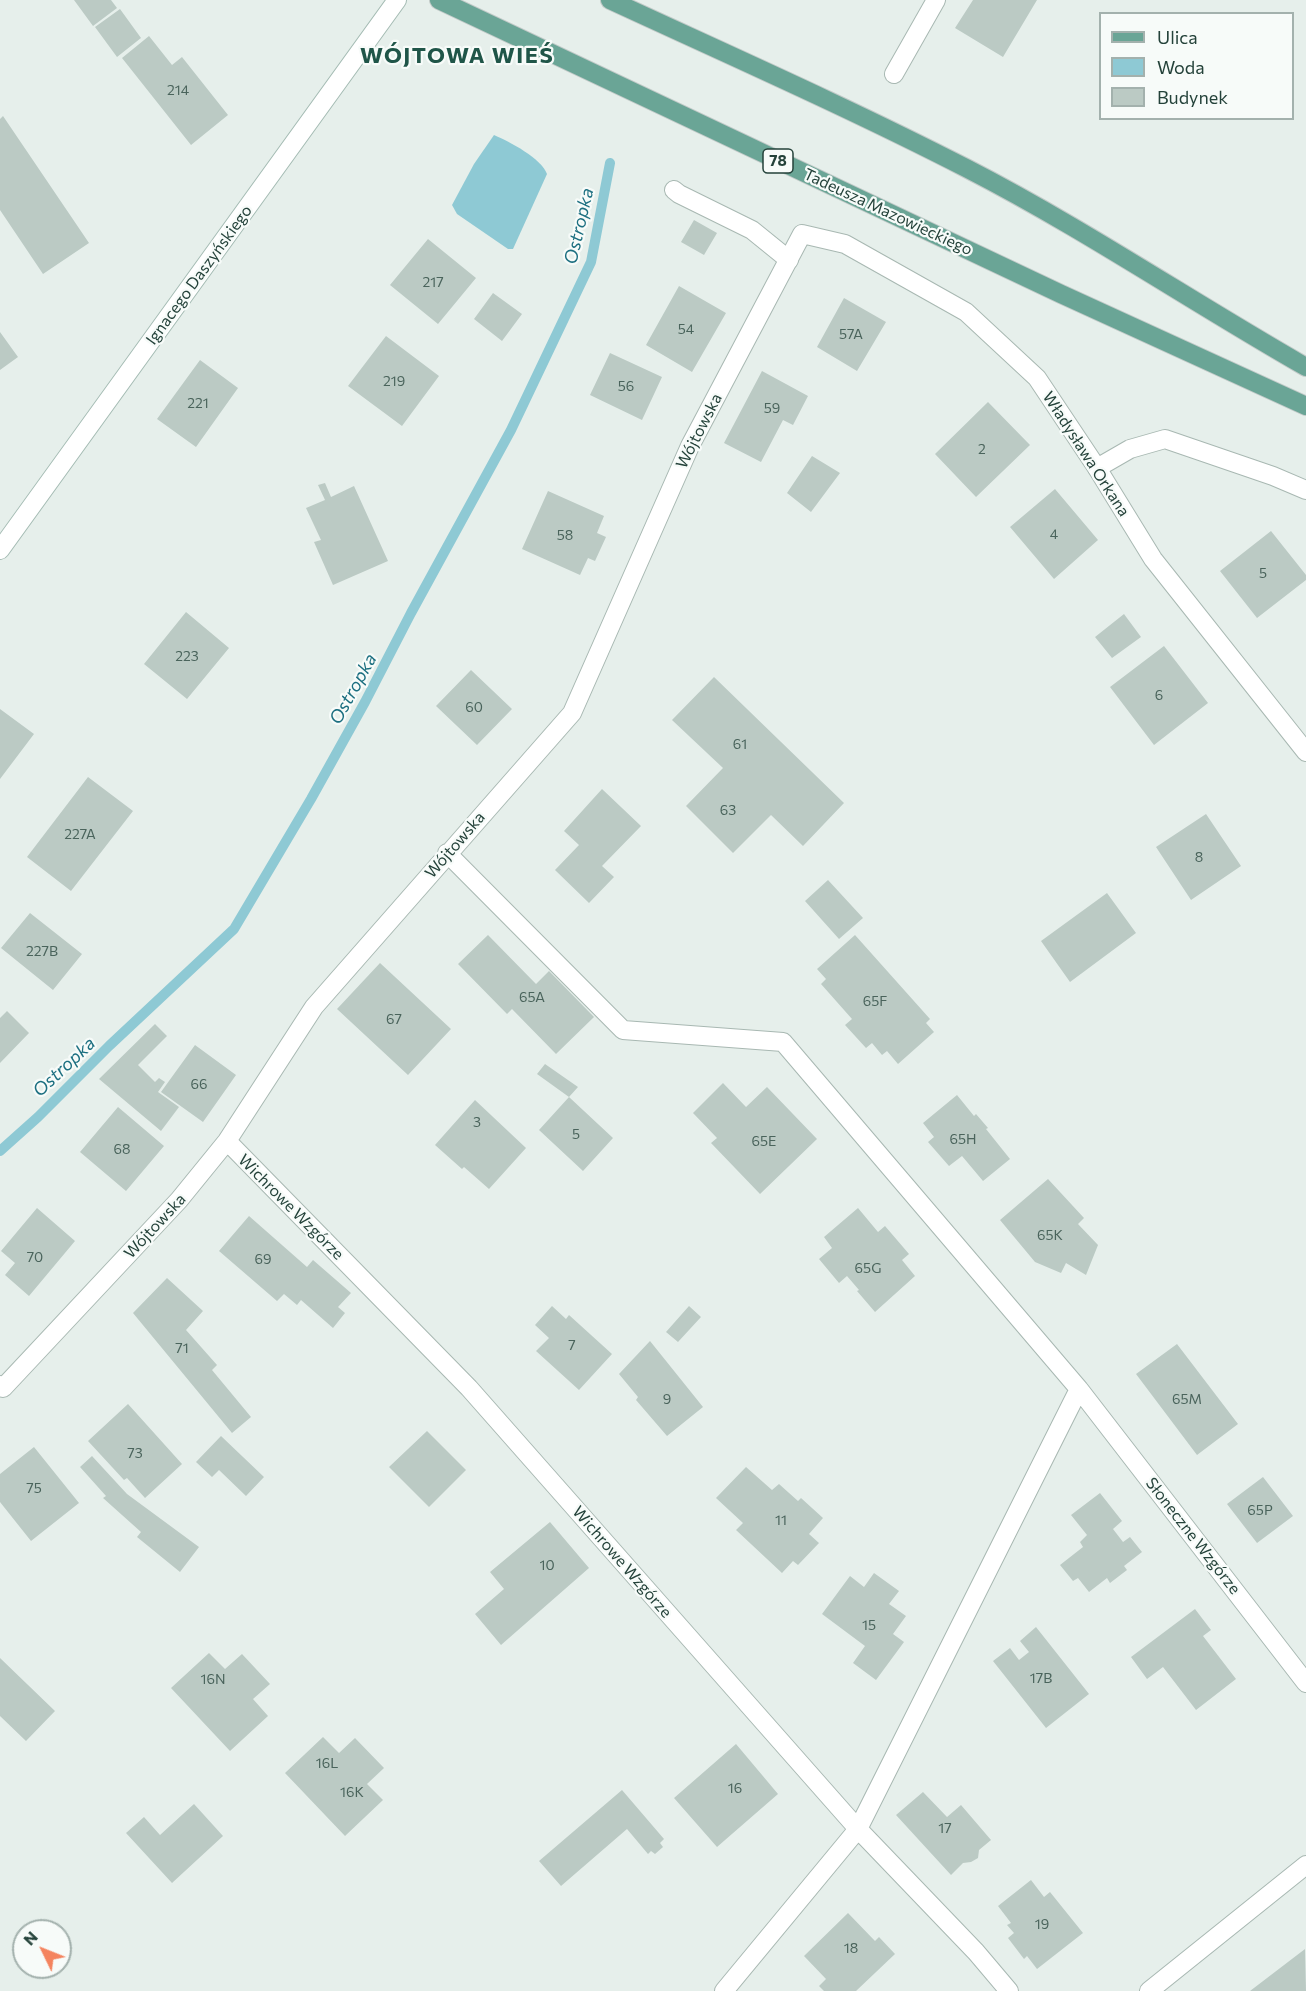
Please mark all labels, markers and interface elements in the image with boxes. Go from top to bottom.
legend [1099,12,1294,120]
text: Ulica [1157,26,1198,48]
district label: WÓJTOWA WIEŚ [360,43,554,69]
text: Woda [1157,56,1205,78]
house number: 214 [167,82,189,98]
text: Budynek [1157,86,1228,108]
road number: 78 [763,149,793,173]
street label: Tadeusza Mazowieckiego [801,164,975,260]
water label: Ostropka [560,186,598,266]
street label: Ignacego Daszyńskiego [142,202,256,348]
house number: 217 [422,274,444,290]
house number: 54 [678,321,694,337]
house number: 57A [839,326,863,342]
house number: 219 [383,373,405,389]
house number: 56 [618,378,634,394]
street label: Władysława Orkana [1038,388,1134,520]
street label: Wójtowska [672,390,726,472]
house number: 221 [187,395,209,411]
house number: 59 [764,400,780,416]
house number: 2 [978,441,986,457]
house number: 4 [1050,526,1058,542]
house number: 58 [557,527,573,543]
house number: 5 [1259,565,1267,581]
house number: 223 [175,648,199,664]
water label: Ostropka [325,650,381,728]
house number: 6 [1155,687,1163,703]
house number: 60 [465,699,483,715]
house number: 61 [733,736,747,752]
house number: 63 [720,802,736,818]
street label: Wójtowska [421,808,489,882]
house number: 227A [64,826,96,842]
house number: 8 [1195,849,1203,865]
house number: 227B [26,943,58,959]
house number: 65A [519,989,545,1005]
house number: 65F [863,993,887,1009]
house number: 67 [386,1011,402,1027]
water label: Ostropka [28,1033,100,1101]
house number: 66 [191,1076,207,1092]
house number: 3 [473,1114,481,1130]
house number: 5 [572,1126,580,1142]
house number: 65H [949,1131,977,1147]
house number: 65E [752,1133,776,1149]
house number: 68 [114,1141,130,1157]
street label: Wichrowe Wzgórze [234,1150,348,1264]
street label: Wójtowska [120,1190,190,1262]
house number: 65K [1037,1227,1063,1243]
house number: 70 [27,1249,43,1265]
house number: 69 [255,1251,271,1267]
house number: 65G [855,1260,881,1276]
house number: 7 [568,1337,576,1353]
house number: 71 [175,1340,189,1356]
house number: 9 [663,1391,671,1407]
house number: 65M [1172,1391,1202,1407]
house number: 73 [127,1445,143,1461]
street label: Słoneczne Wzgórze [1142,1474,1244,1598]
house number: 75 [26,1480,42,1496]
street label: Wichrowe Wzgórze [568,1502,676,1622]
house number: 65P [1247,1502,1273,1518]
house number: 11 [775,1512,787,1528]
house number: 10 [539,1557,555,1573]
house number: 15 [862,1617,876,1633]
house number: 17B [1030,1670,1052,1686]
house number: 16N [200,1671,226,1687]
house number: 16L [316,1755,338,1771]
house number: 16 [728,1780,742,1796]
house number: 16K [340,1784,364,1800]
house number: 17 [938,1820,952,1836]
house number: 19 [1035,1916,1049,1932]
north arrow [12,1919,72,1979]
text: N [19,1927,41,1949]
house number: 18 [844,1940,858,1956]

